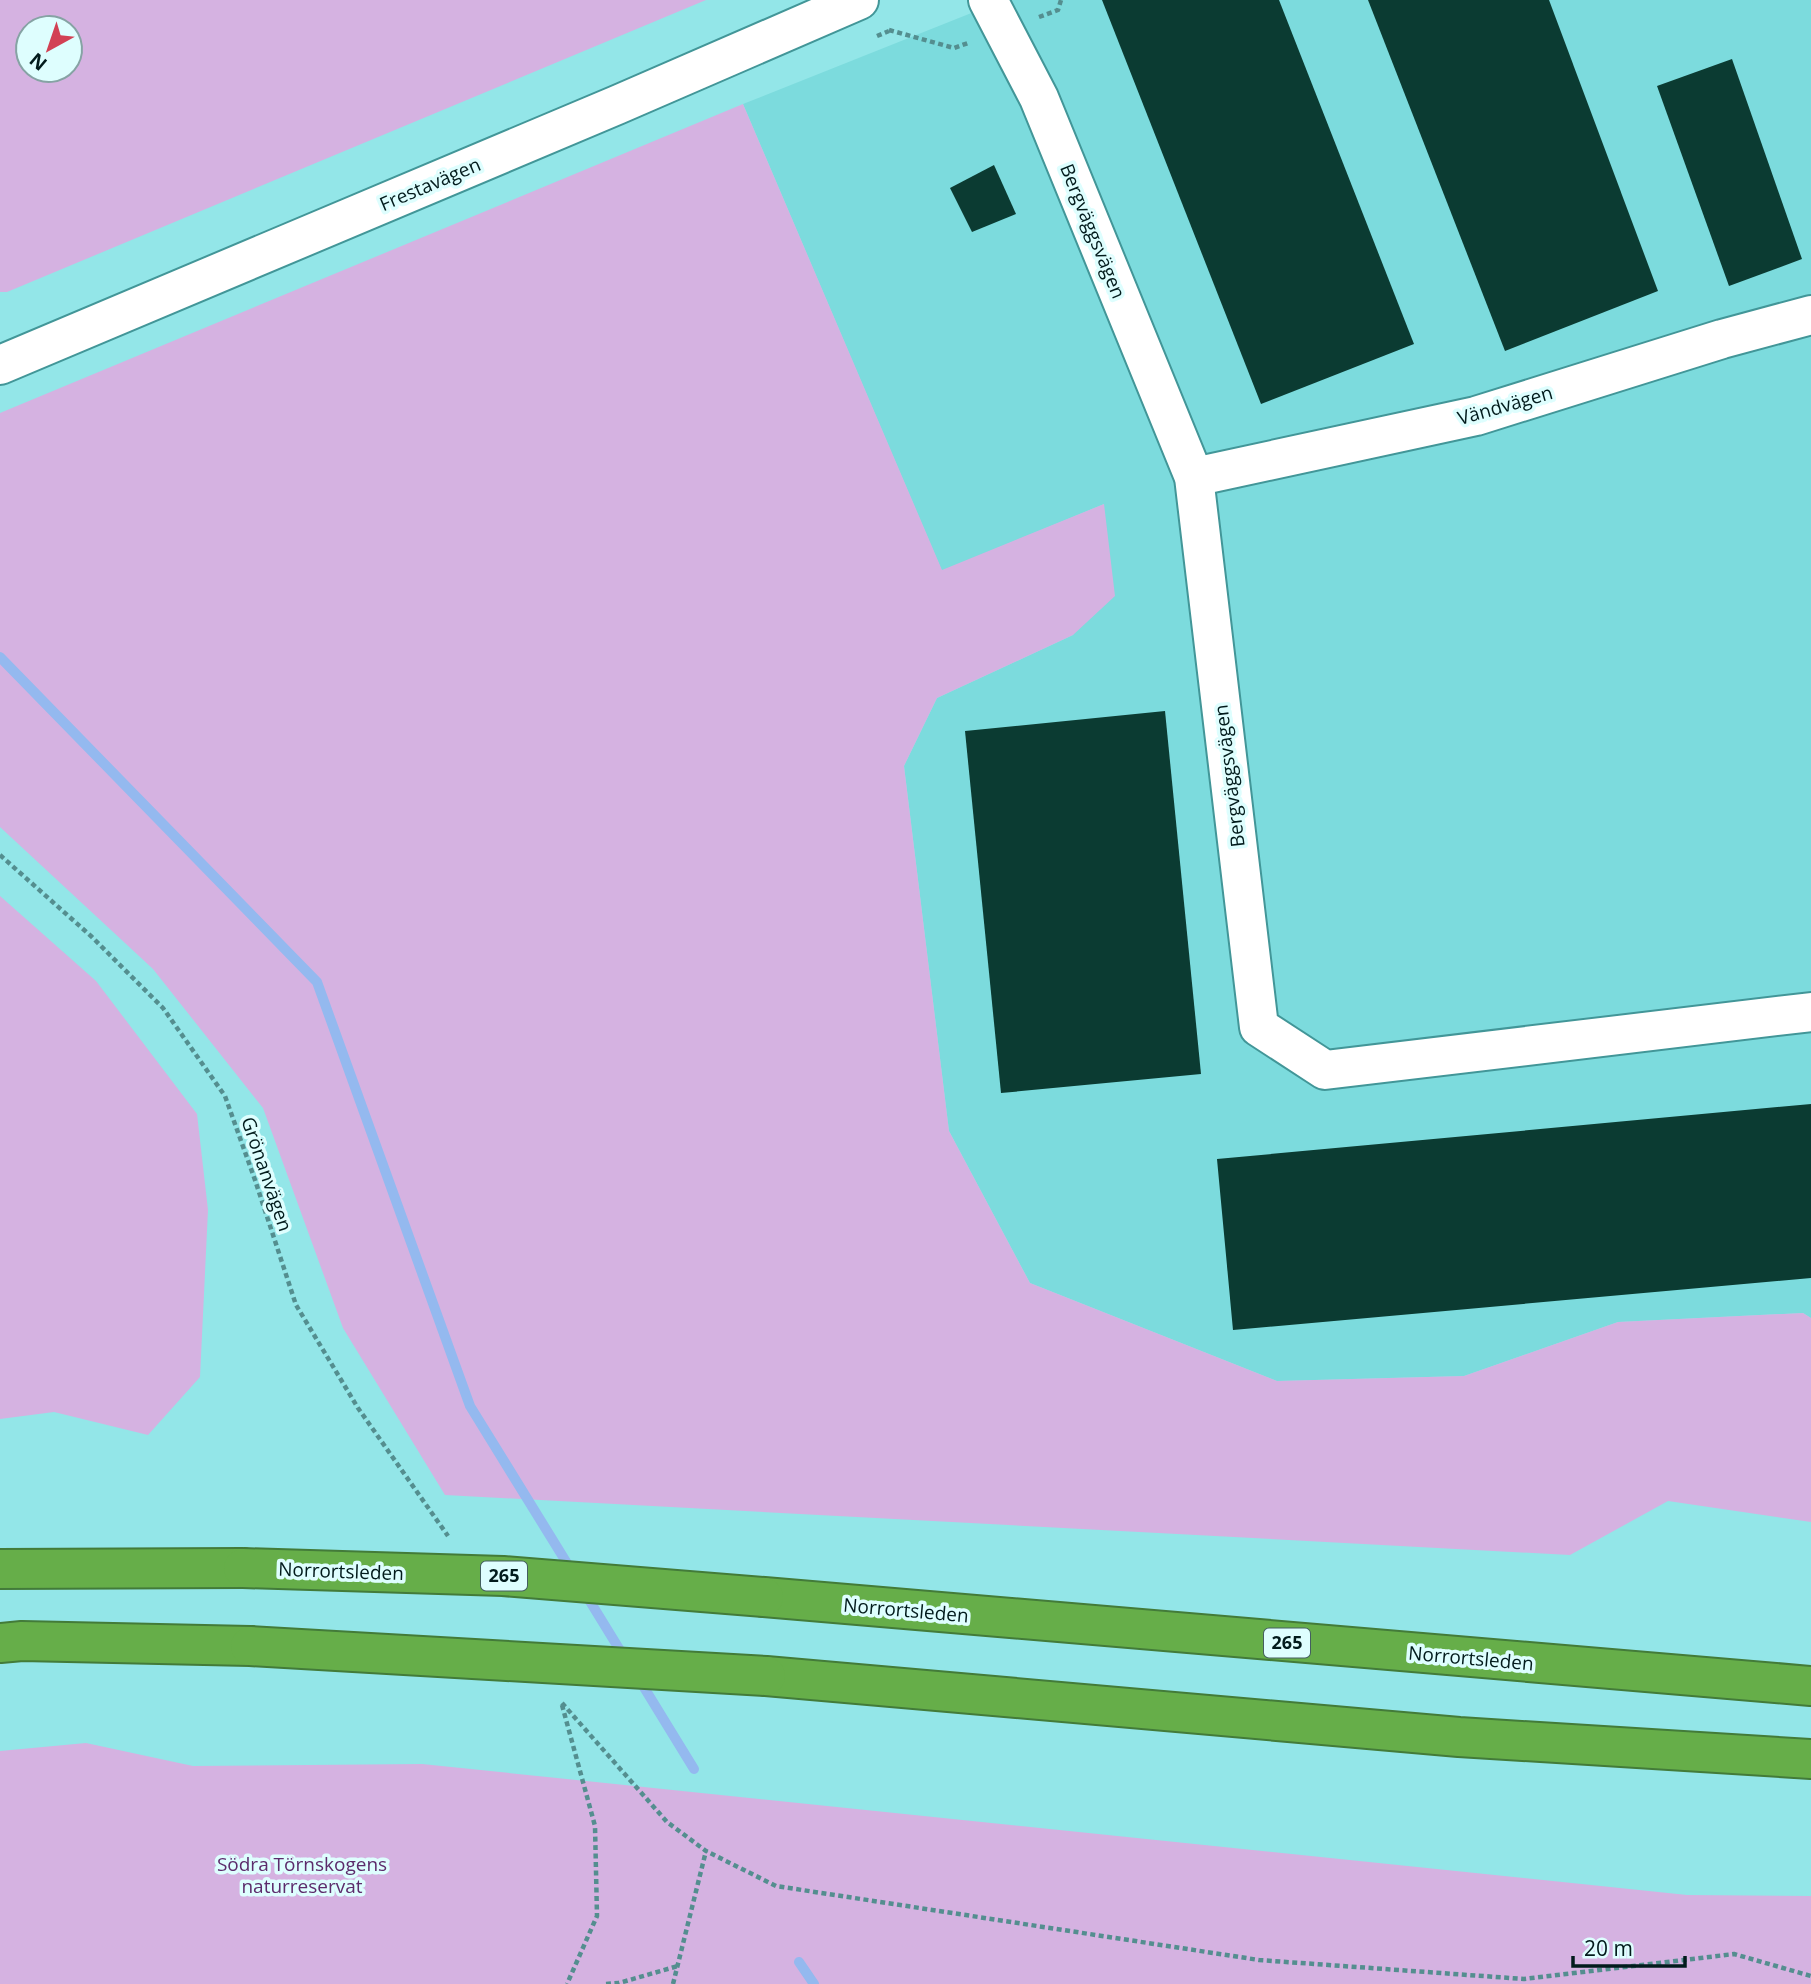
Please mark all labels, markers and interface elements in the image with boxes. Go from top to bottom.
north arrow [14,14,84,84]
text: N [24,47,52,77]
street label: Frestavägen [376,151,484,217]
street label: Bergväggsvägen [1054,160,1132,302]
street label: Vändvägen [1454,379,1556,431]
street label: Bergväggsvägen [1207,703,1251,849]
street label: Grönanvägen [235,1113,299,1235]
street label: Norrortsleden [278,1556,404,1586]
road number: 265 [481,1562,527,1590]
street label: Norrortsleden [842,1592,970,1628]
road number: 265 [1264,1628,1310,1658]
street label: Norrortsleden [1407,1640,1535,1676]
park label: Södra Törnskogens naturreservat [217,1851,387,1899]
scale bar [1573,1924,1685,1968]
text: 20 m [1584,1934,1633,1962]

